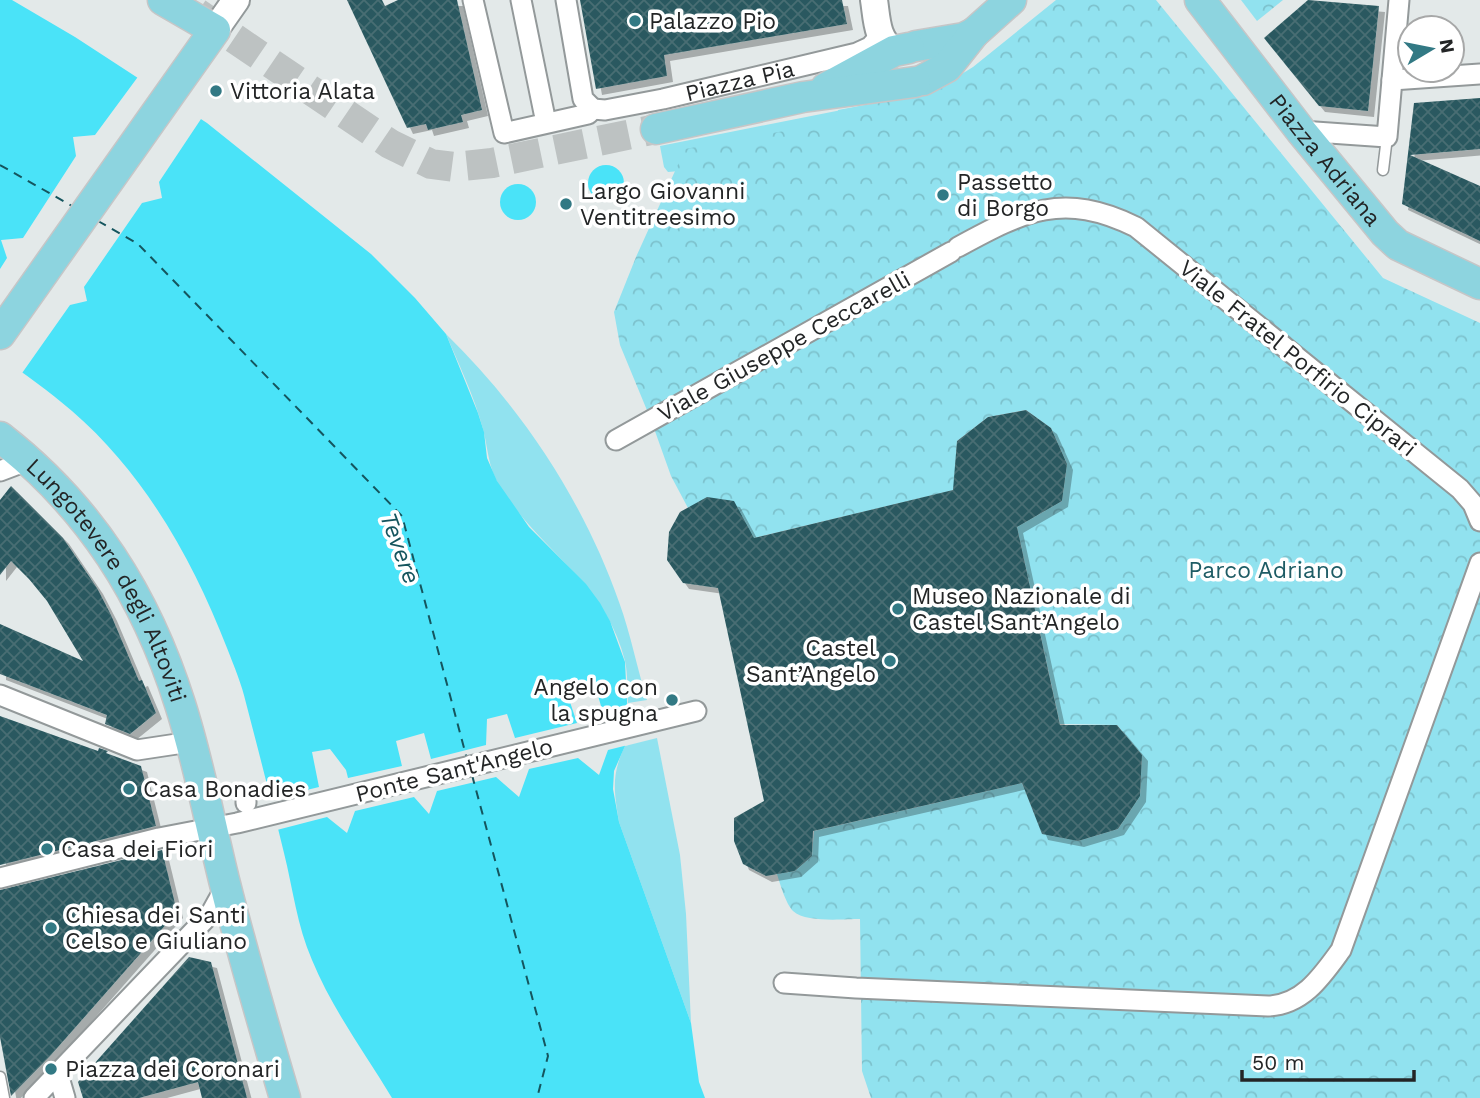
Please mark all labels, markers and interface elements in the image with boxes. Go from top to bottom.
place label: Palazzo Pio [649,8,776,35]
marker: Palazzo Pio [627,13,643,29]
north arrow [1396,14,1466,84]
text: N [1435,37,1460,55]
street label: Piazza Pia [683,55,797,107]
place label: Vittoria Alata [230,78,375,105]
marker: Vittoria Alata [208,83,224,99]
street label: Piazza Adriana [1263,89,1387,232]
place label: Passetto di Borgo [957,169,1053,222]
place label: Largo Giovanni Ventitreesimo [580,178,745,231]
marker: Passetto di Borgo [935,187,951,203]
marker: Largo Giovanni Ventitreesimo [558,196,574,212]
street label: Viale Fratel Porfirio Ciprari [1174,254,1422,462]
street label: Viale Giuseppe Ceccarelli [653,266,915,427]
street label: Lungotevere degli Altoviti [21,453,192,706]
water label: Tevere [374,508,426,588]
park label: Parco Adriano [1188,557,1344,584]
place label: Museo Nazionale di Castel Sant’Angelo [912,583,1131,636]
marker: Museo Nazionale di Castel Sant’Angelo [890,601,906,617]
place label: Castel Sant’Angelo [746,635,876,688]
marker: Castel Sant’Angelo [882,653,898,669]
place label: Angelo con la spugna [533,674,658,727]
marker: Angelo con la spugna [664,692,680,708]
street label: Ponte Sant'Angelo [353,733,556,808]
place label: Casa Bonadies [143,776,306,803]
marker: Casa Bonadies [121,781,137,797]
place label: Casa dei Fiori [61,836,213,863]
marker: Casa dei Fiori [39,841,55,857]
place label: Chiesa dei Santi Celso e Giuliano [65,902,247,955]
marker: Chiesa dei Santi Celso e Giuliano [43,920,59,936]
scale bar [1242,1038,1414,1082]
text: 50 m [1252,1050,1304,1075]
place label: Piazza dei Coronari [65,1056,280,1083]
marker: Piazza dei Coronari [43,1061,59,1077]

